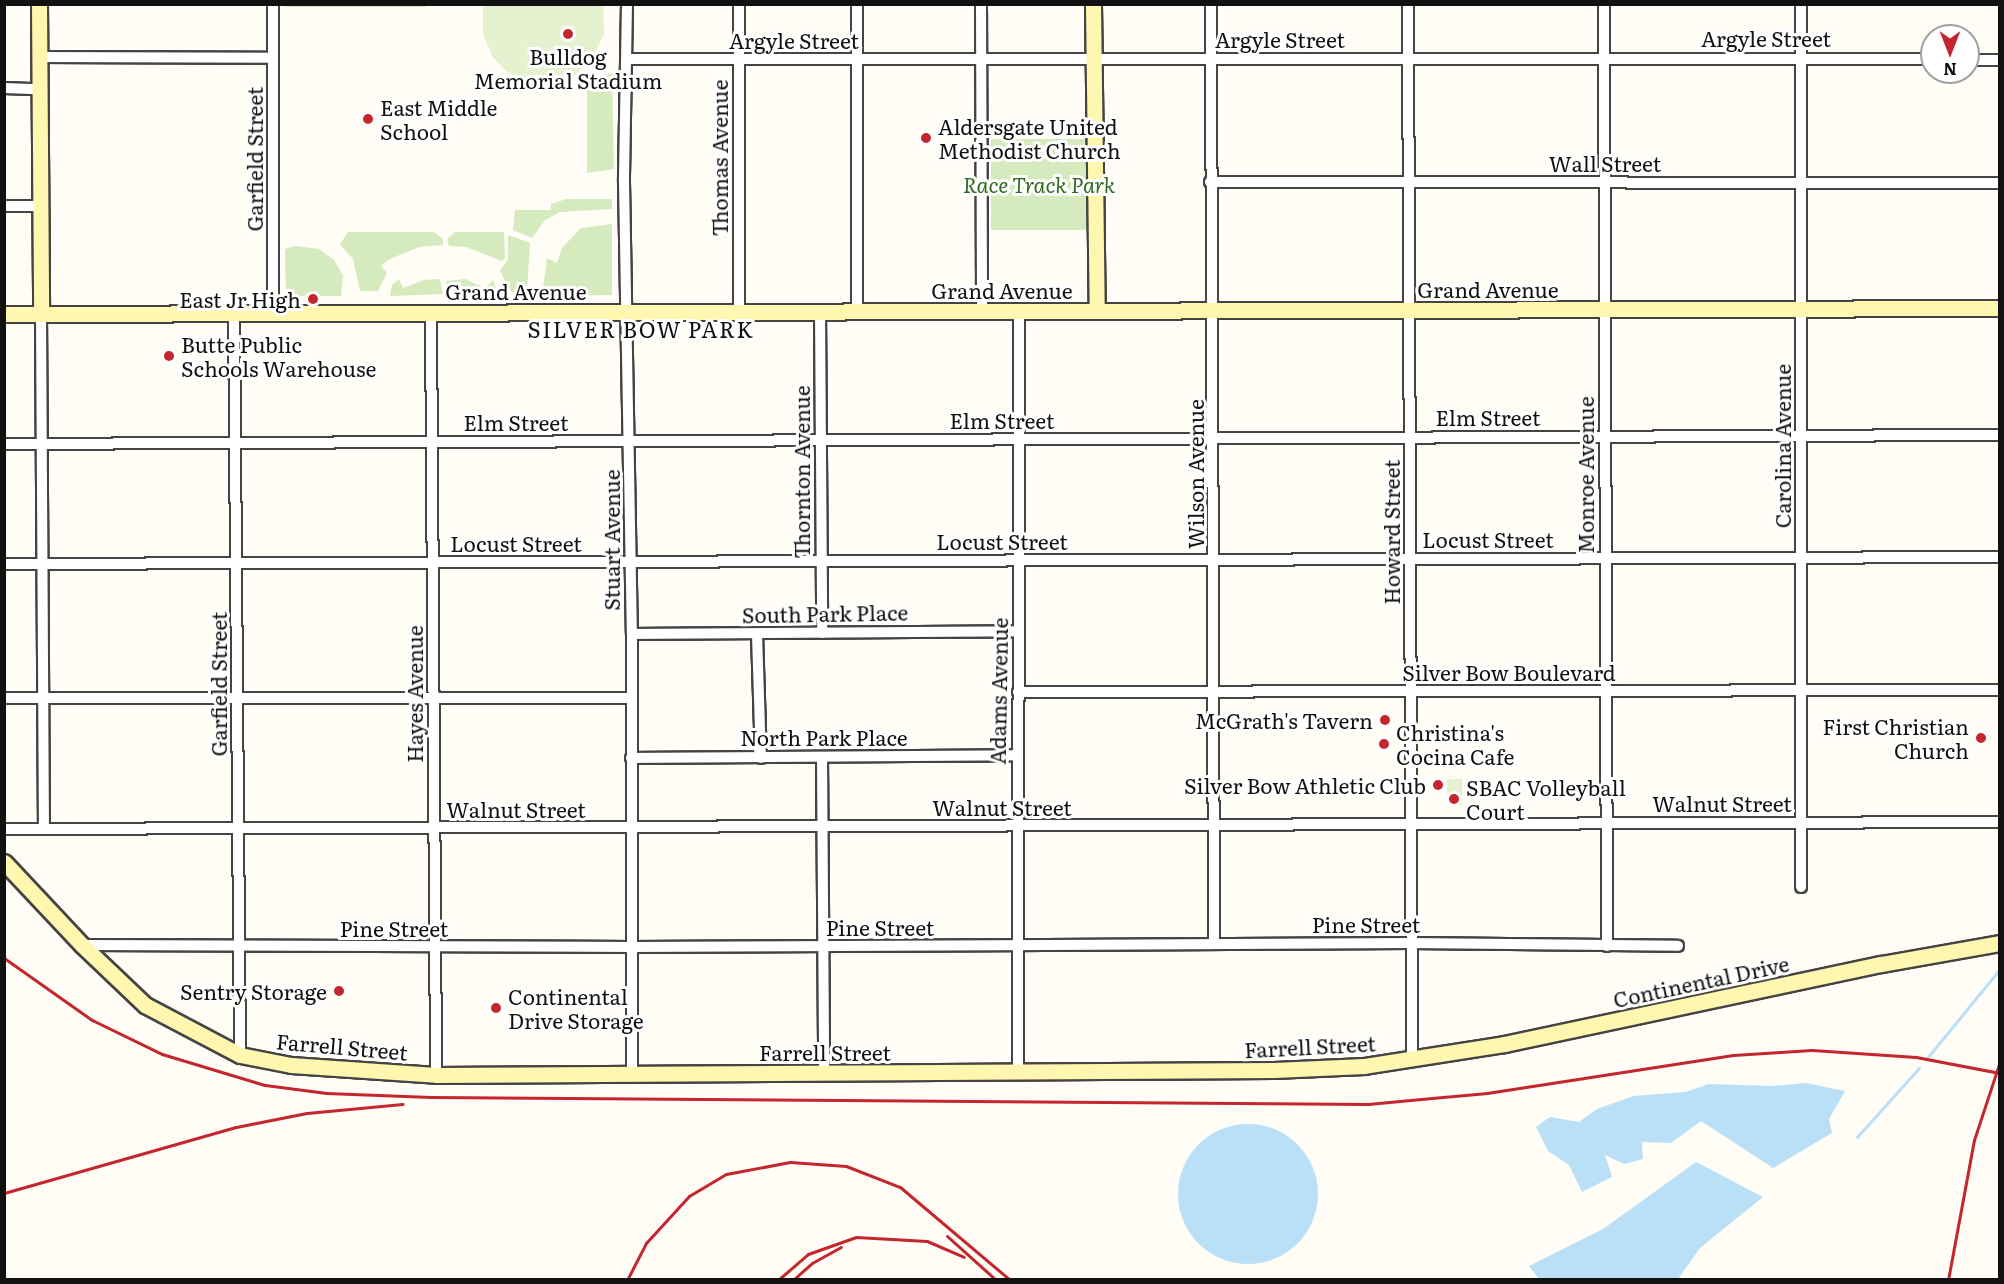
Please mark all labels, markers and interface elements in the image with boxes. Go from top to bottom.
north arrow [1920,24,1980,84]
street label: Argyle Street [1701,25,1831,51]
street label: Argyle Street [1215,26,1345,52]
marker: Bulldog Memorial Stadium [561,27,575,41]
street label: Argyle Street [729,27,859,53]
place label: Bulldog Memorial Stadium [474,43,662,93]
text: N [1943,58,1957,82]
street label: Thomas Avenue [706,80,732,236]
street label: Garfield Street [241,87,267,231]
place label: East Middle School [380,94,498,144]
marker: East Middle School [361,112,375,126]
place label: Aldersgate United Methodist Church [938,113,1121,163]
marker: Aldersgate United Methodist Church [919,131,933,145]
street label: Wall Street [1549,150,1661,176]
park label: Race Track Park [963,171,1115,197]
street label: Grand Avenue [1417,276,1559,302]
street label: Grand Avenue [931,277,1073,303]
street label: Grand Avenue [445,278,587,304]
place label: East Jr High [179,286,301,312]
marker: East Jr High [306,292,320,306]
district label: SILVER BOW PARK [528,316,754,342]
place label: Butte Public Schools Warehouse [181,331,376,381]
marker: Butte Public Schools Warehouse [162,349,176,363]
street label: Carolina Avenue [1769,364,1795,528]
street label: Thornton Avenue [788,385,814,559]
street label: Monroe Avenue [1572,396,1598,554]
street label: Wilson Avenue [1182,399,1208,549]
street label: Elm Street [1436,404,1540,430]
street label: Elm Street [950,407,1054,433]
street label: Elm Street [464,409,568,435]
street label: Howard Street [1378,459,1404,605]
street label: Stuart Avenue [598,469,624,611]
street label: Locust Street [1422,526,1554,552]
street label: Locust Street [936,528,1068,554]
street label: Locust Street [450,530,582,556]
street label: South Park Place [742,599,908,627]
street label: Garfield Street [205,612,231,756]
street label: Adams Avenue [984,617,1012,765]
street label: Hayes Avenue [401,625,427,763]
street label: Silver Bow Boulevard [1402,659,1616,685]
place label: McGrath's Tavern [1195,707,1373,733]
marker: McGrath's Tavern [1378,713,1392,727]
place label: First Christian Church [1822,713,1969,763]
place label: Christina's Cocina Cafe [1396,719,1514,769]
street label: North Park Place [740,724,908,750]
marker: First Christian Church [1974,731,1988,745]
marker: Christina's Cocina Cafe [1377,737,1391,751]
place label: Silver Bow Athletic Club [1184,772,1426,798]
place label: SBAC Volleyball Court [1466,774,1626,824]
marker: Silver Bow Athletic Club [1431,778,1445,792]
street label: Walnut Street [1652,790,1792,816]
marker: SBAC Volleyball Court [1447,792,1461,806]
street label: Walnut Street [932,794,1072,820]
street label: Walnut Street [446,796,586,822]
street label: Pine Street [1312,911,1420,937]
street label: Pine Street [826,914,934,940]
street label: Pine Street [340,915,448,941]
street label: Continental Drive [1611,950,1791,1012]
place label: Sentry Storage [180,978,327,1004]
place label: Continental Drive Storage [508,983,644,1033]
marker: Sentry Storage [332,984,346,998]
marker: Continental Drive Storage [489,1001,503,1015]
street label: Farrell Street [275,1028,409,1064]
street label: Farrell Street [1244,1030,1376,1062]
street label: Farrell Street [759,1039,891,1065]

